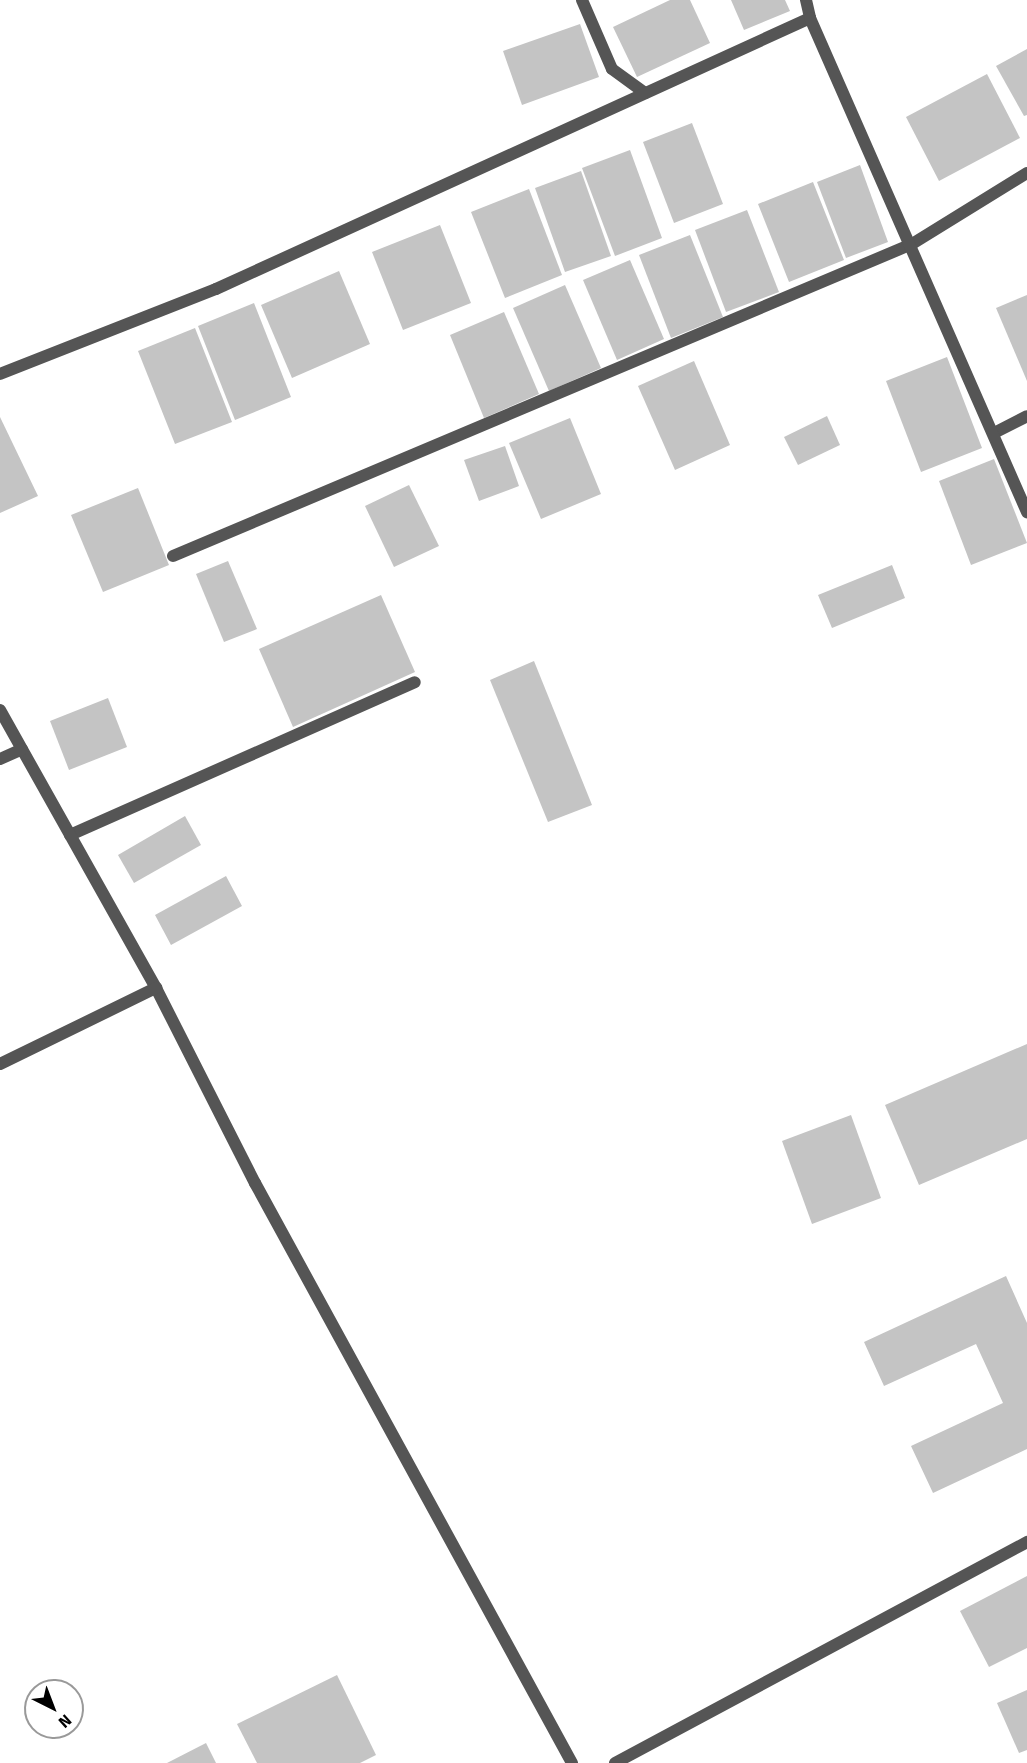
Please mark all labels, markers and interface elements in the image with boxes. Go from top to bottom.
north arrow [24,1679,84,1739]
text: N [55,1711,75,1732]

